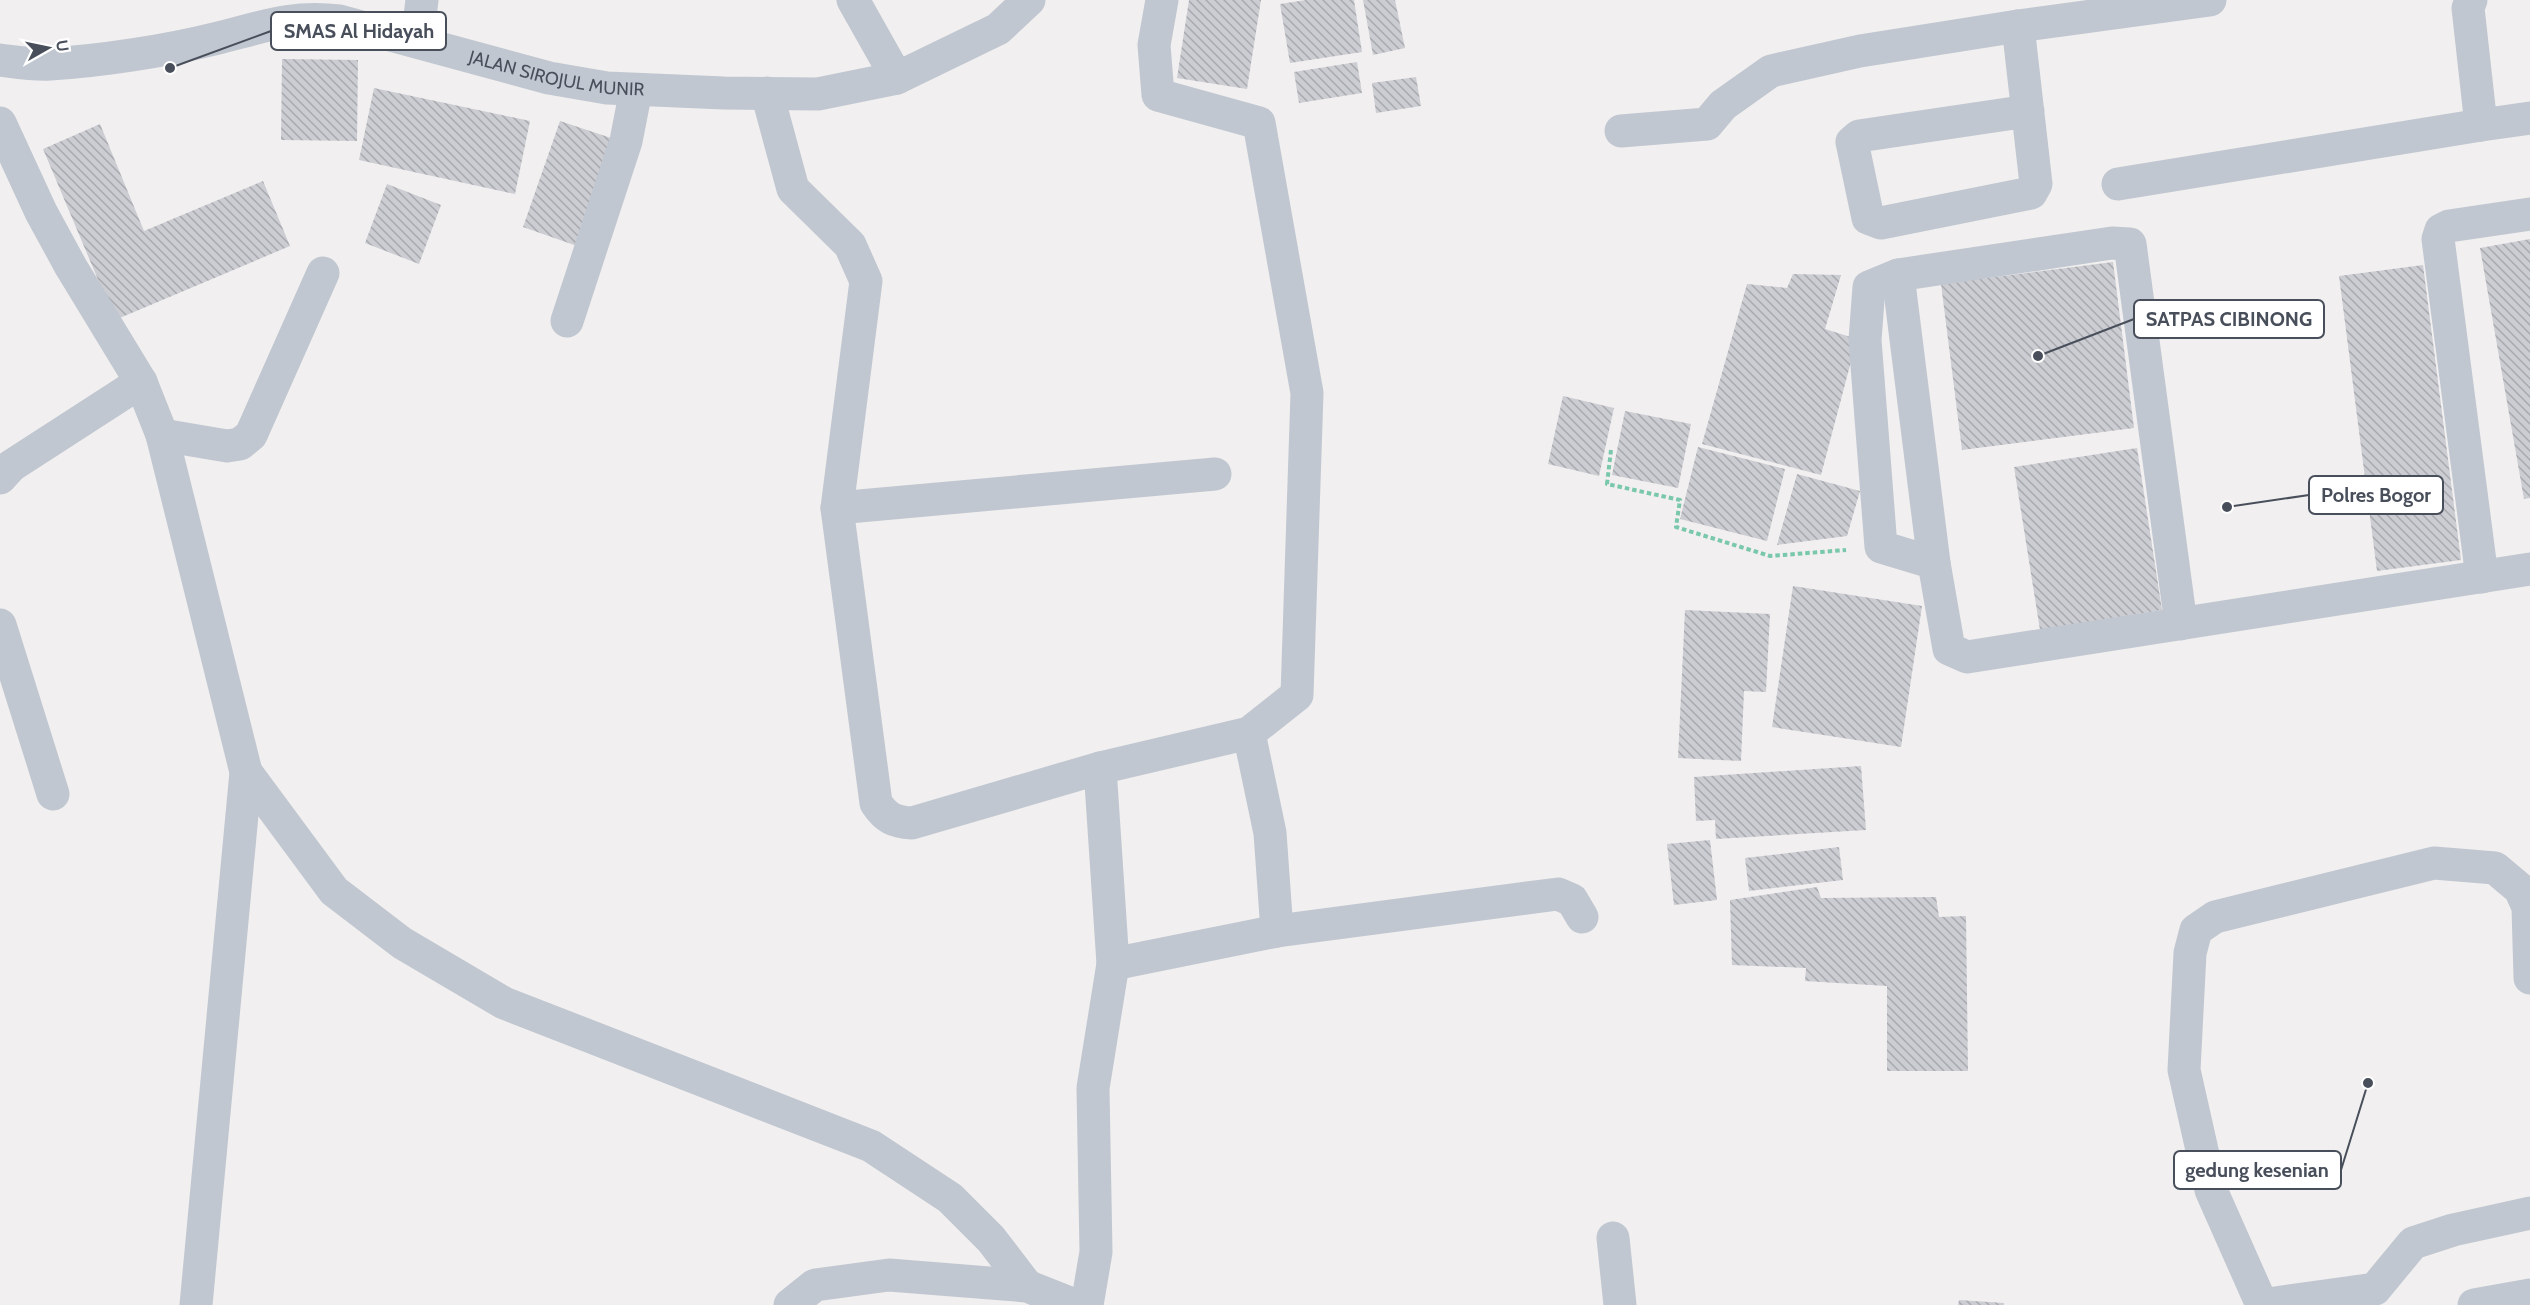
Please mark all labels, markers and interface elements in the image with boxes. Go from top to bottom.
callout: SMAS Al Hidayah [271,12,446,50]
north arrow [18,18,78,78]
text: SMAS Al Hidayah [284,19,434,43]
text: U [52,39,73,53]
street label: JALAN SIROJUL MUNIR [465,45,645,101]
callout: SATPAS CIBINONG [2134,300,2324,338]
text: SATPAS CIBINONG [2146,307,2312,331]
callout: Polres Bogor [2309,476,2443,514]
text: Polres Bogor [2321,483,2431,507]
callout: gedung kesenian [2174,1151,2341,1189]
text: gedung kesenian [2185,1158,2329,1182]

